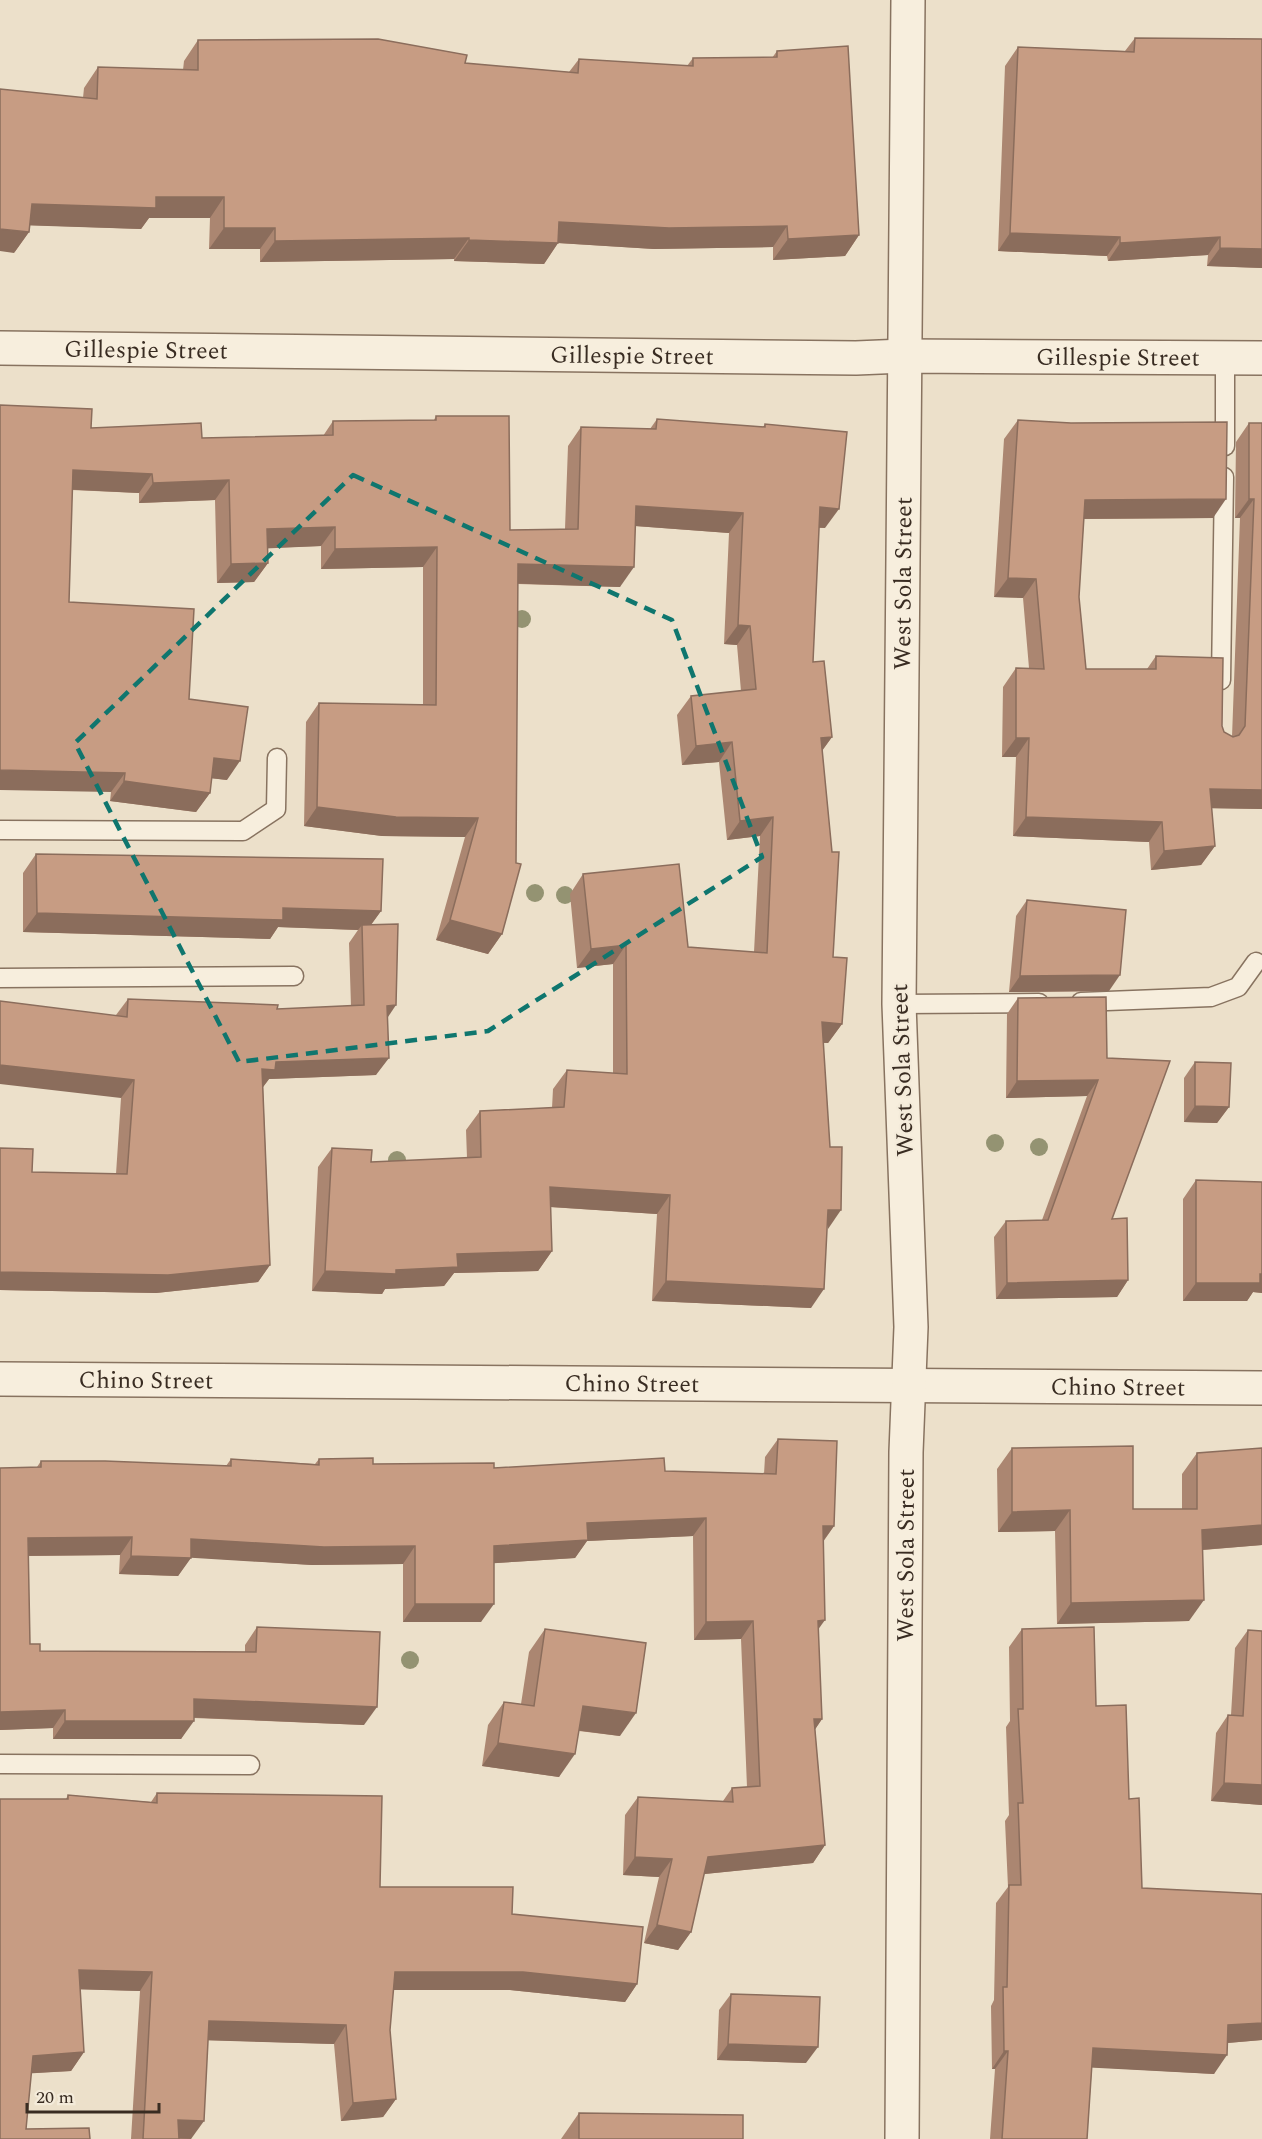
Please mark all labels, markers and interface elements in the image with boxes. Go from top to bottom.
street label: Gillespie Street [64,332,228,370]
street label: Gillespie Street [550,337,714,375]
street label: Gillespie Street [1036,340,1200,377]
street label: West Sola Street [885,497,923,670]
street label: West Sola Street [882,983,924,1157]
street label: Chino Street [78,1363,213,1400]
street label: Chino Street [564,1366,699,1403]
street label: Chino Street [1050,1369,1185,1406]
street label: West Sola Street [888,1468,925,1642]
scale bar [27,2076,159,2114]
text: 20 m [36,2084,74,2111]

